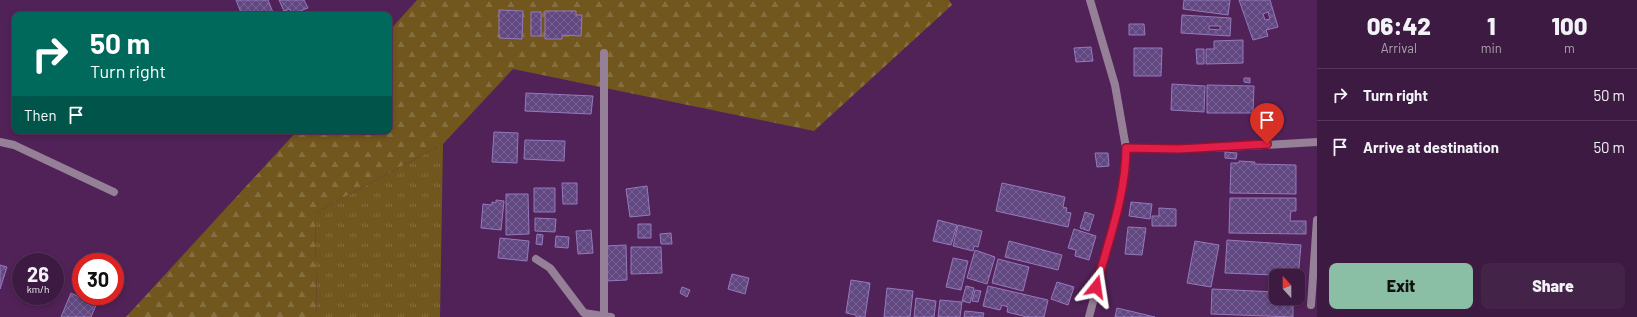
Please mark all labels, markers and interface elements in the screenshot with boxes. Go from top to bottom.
text: 06:42 [1367,11,1431,40]
text: 1 [1487,11,1495,40]
text: 100 [1551,11,1587,40]
text: 50 m [90,26,150,60]
icon: right [24,28,76,80]
text: Arrival [1381,40,1417,56]
text: min [1481,40,1502,56]
text: m [1564,40,1575,56]
text: Turn right [90,60,166,82]
icon: right [1329,84,1351,106]
text: Turn right [1363,86,1428,104]
text: 50 m [1593,86,1625,104]
pin [1250,103,1284,144]
icon: arrive [65,104,87,126]
text: Then [24,106,57,124]
icon: arrive [1256,109,1278,131]
icon: arrive [1329,136,1351,158]
text: Arrive at destination [1363,138,1499,156]
text: 50 m [1593,138,1625,156]
speed limit sign: 30 [72,253,124,305]
text: 26 [27,262,49,286]
button: Exit [1329,263,1473,309]
button: Share [1481,263,1625,309]
position arrow [1075,266,1117,308]
north arrow [1269,269,1305,305]
map controls [1269,269,1305,305]
text: km/h [27,283,49,295]

